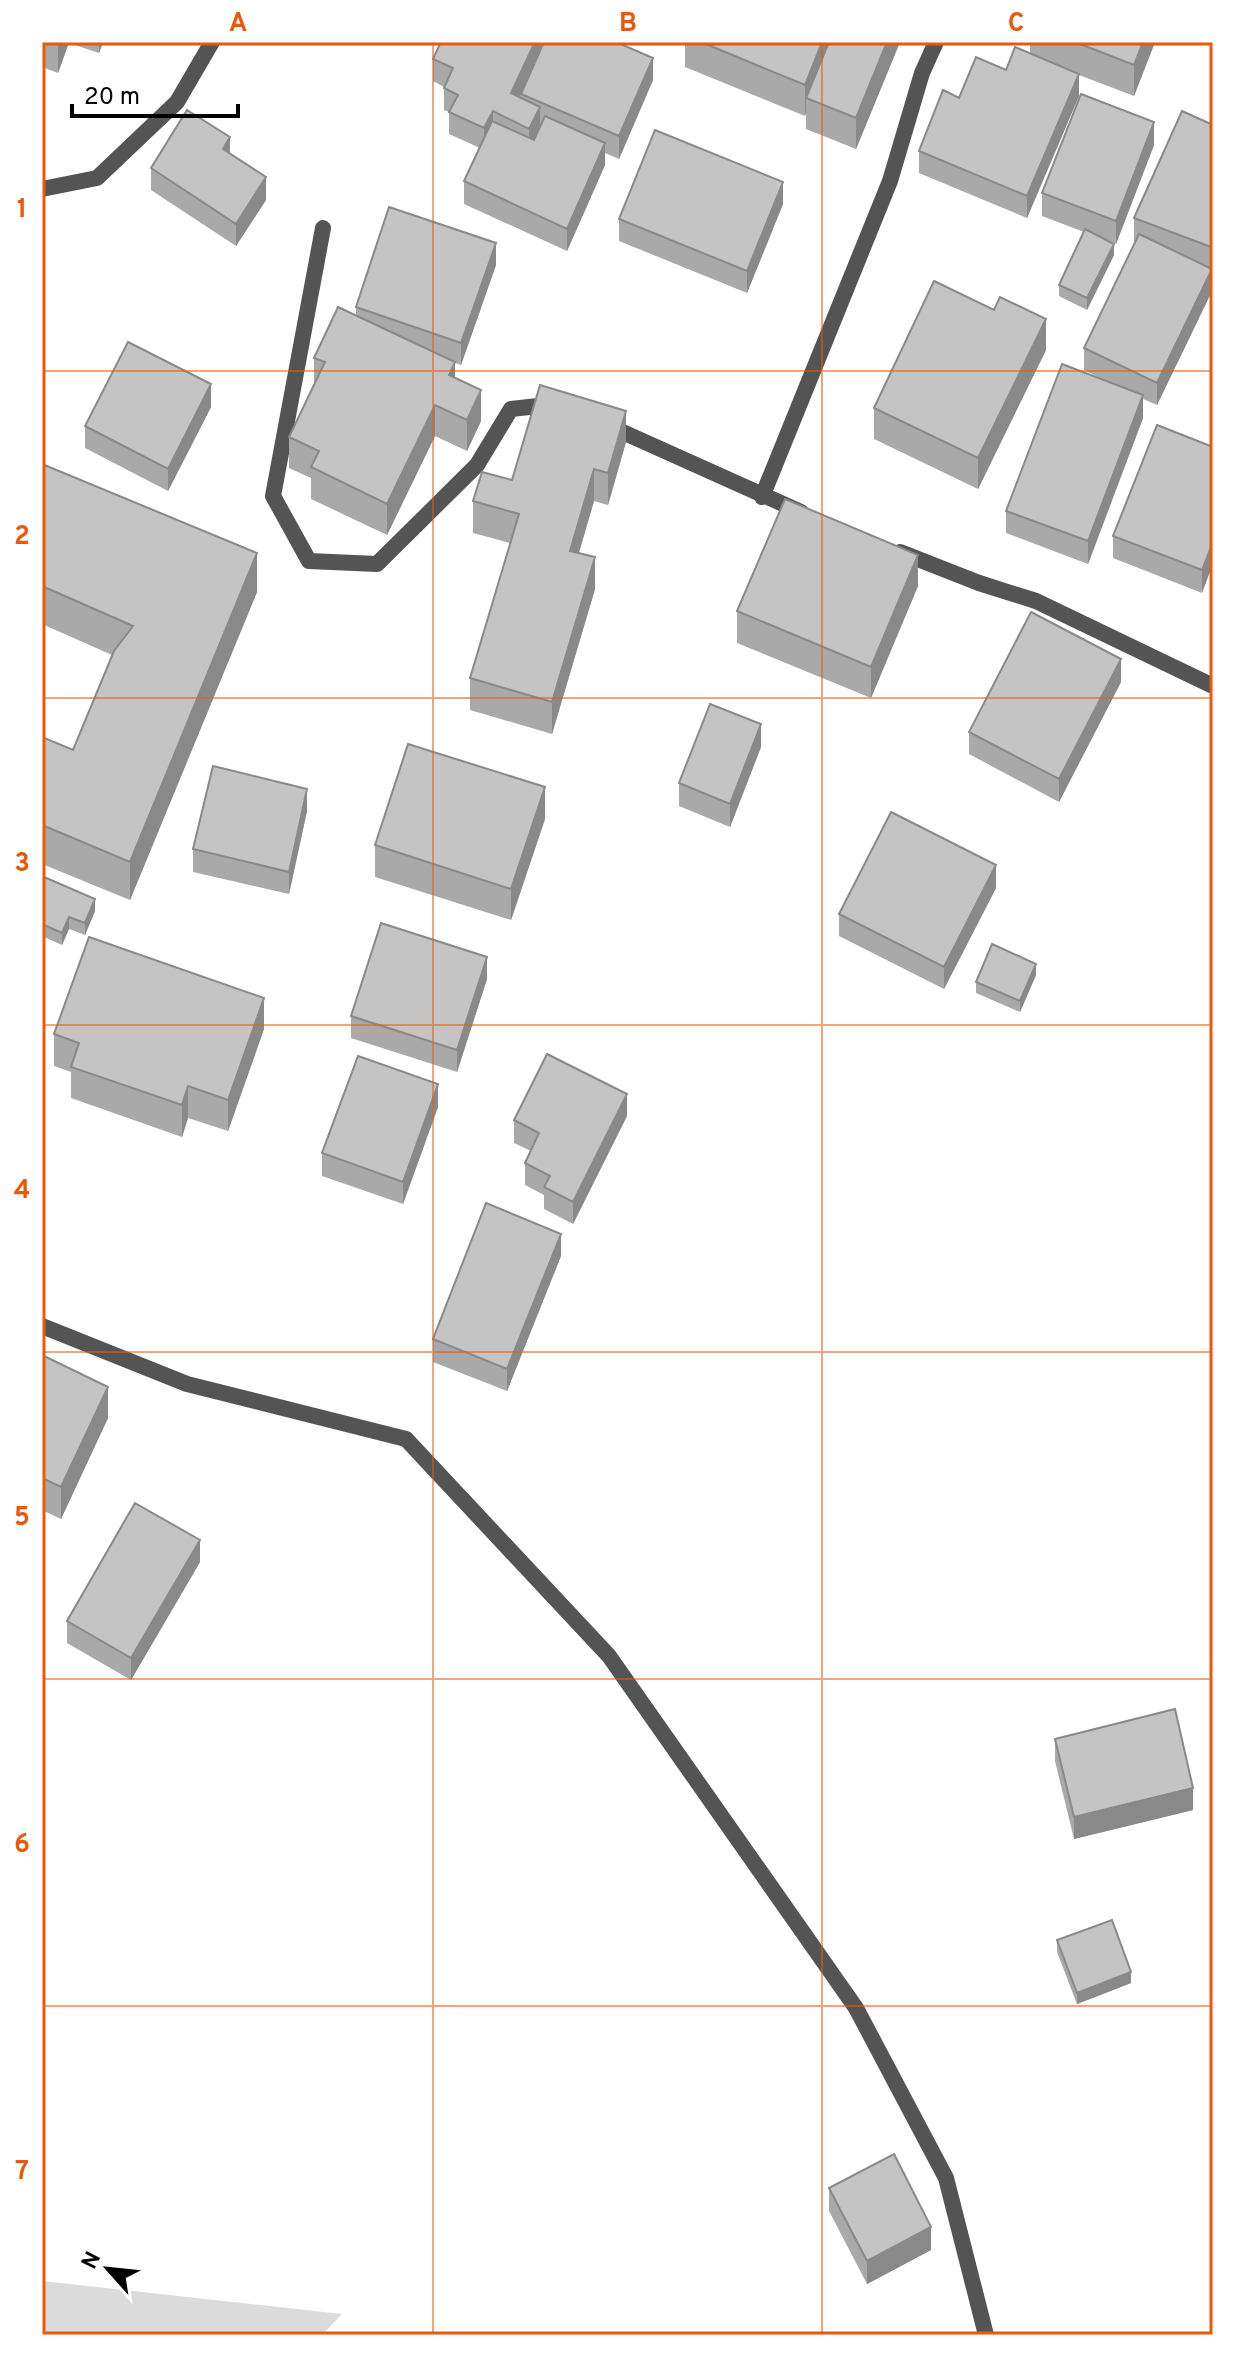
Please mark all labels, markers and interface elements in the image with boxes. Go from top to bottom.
text: A [229,8,247,41]
text: B [619,8,637,41]
text: C [1008,8,1024,41]
scale bar [72,68,238,118]
text: 20 m [84,83,140,113]
text: 1 [17,194,27,227]
text: 2 [14,521,30,554]
text: 3 [14,848,30,881]
text: 4 [14,1175,30,1208]
text: 5 [14,1502,30,1535]
text: 6 [14,1829,30,1862]
text: 7 [15,2156,29,2189]
north arrow [68,2229,148,2309]
text: N [77,2248,108,2274]

